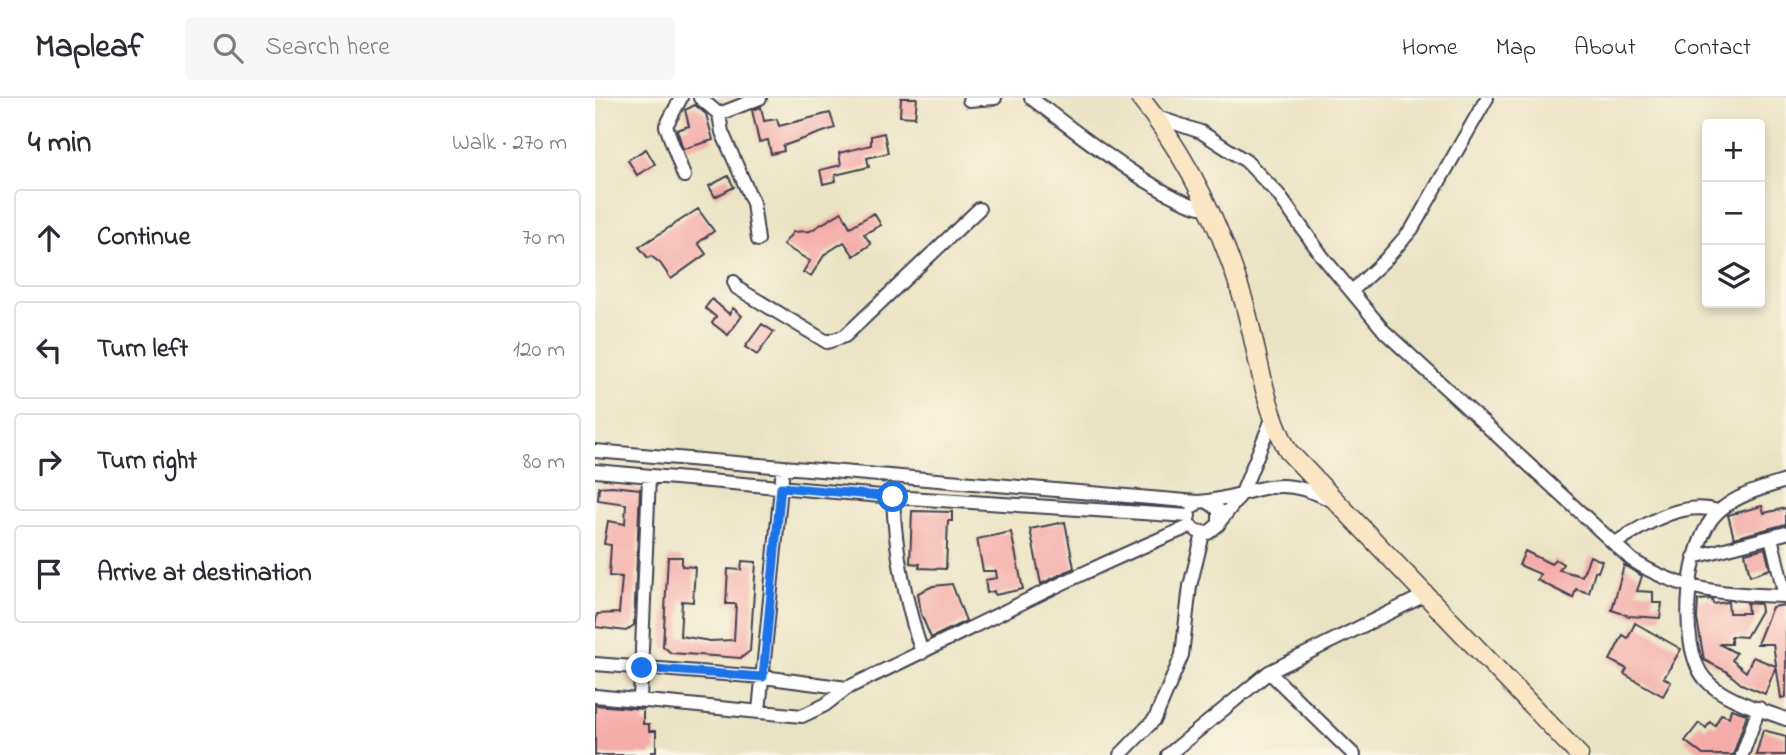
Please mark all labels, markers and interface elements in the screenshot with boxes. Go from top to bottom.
search box [185,17,675,80]
text: Mapleaf [35,24,143,72]
icon: search [209,29,247,67]
text: Search here [265,29,390,67]
text: Home [1402,31,1458,66]
text: Map [1496,31,1536,66]
text: About [1574,31,1636,66]
text: Contact [1674,31,1751,66]
map controls [1702,119,1765,308]
button: + [1702,119,1765,182]
text: 4 min [28,122,91,166]
text: Walk · 270 m [452,127,567,160]
button: − [1702,182,1765,245]
icon: ahead [30,219,68,257]
text: Continue [97,219,190,257]
text: 70 m [522,222,565,255]
button: layers [1702,245,1765,308]
icon: left [30,331,68,369]
text: Turn left [97,331,188,369]
text: 120 m [513,334,565,367]
icon: right [30,443,68,481]
text: Turn right [97,443,197,481]
text: 80 m [523,446,565,479]
route start [877,481,908,512]
icon: arrive [30,555,68,593]
text: Arrive at destination [97,555,312,593]
route end [626,652,657,683]

